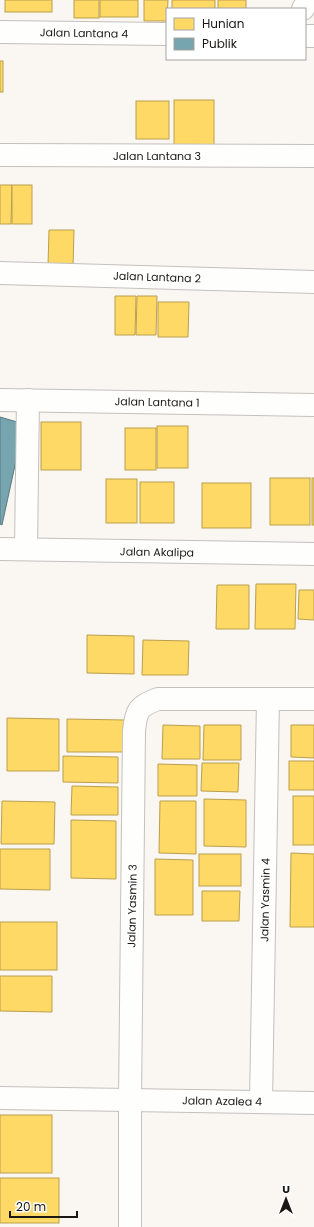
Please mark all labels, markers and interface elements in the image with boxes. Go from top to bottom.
legend [166,8,306,60]
text: Hunian [202,15,244,32]
street label: Jalan Lantana 4 [40,24,128,42]
text: Publik [202,35,238,52]
street label: Jalan Lantana 3 [113,148,201,164]
street label: Jalan Lantana 2 [113,267,201,287]
street label: Jalan Lantana 1 [114,393,200,411]
street label: Jalan Akalipa [120,543,194,561]
street label: Jalan Yasmin 4 [256,858,274,942]
street label: Jalan Yasmin 3 [123,864,141,948]
street label: Jalan Azalea 4 [182,1092,262,1110]
north arrow [266,1179,306,1219]
text: U [282,1181,290,1197]
scale bar [10,1193,77,1219]
text: 20 m [16,1198,46,1215]

